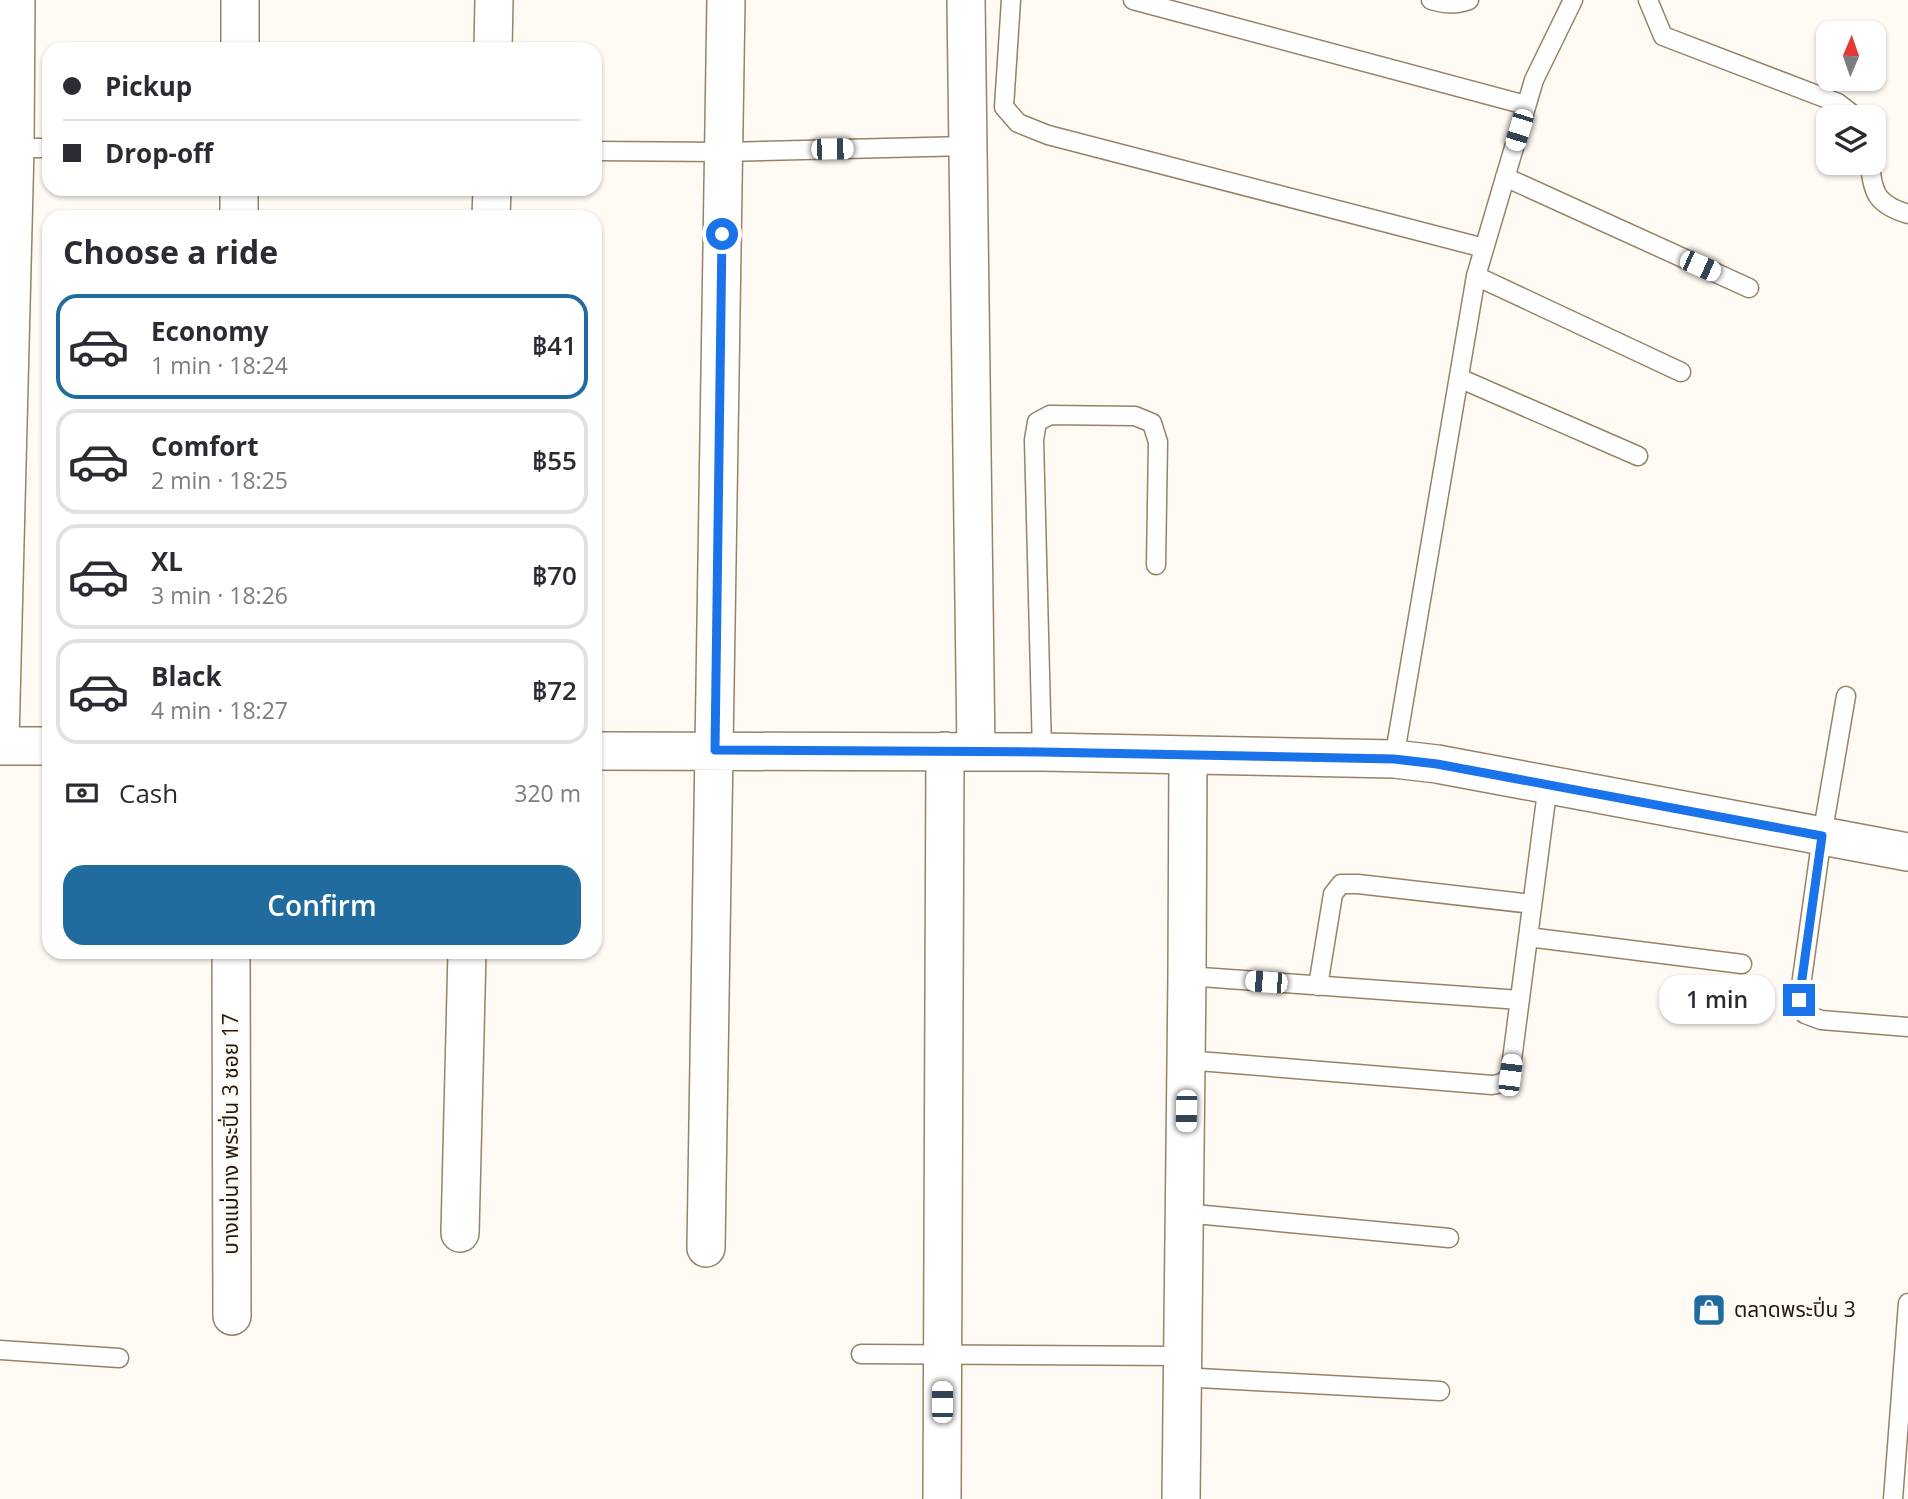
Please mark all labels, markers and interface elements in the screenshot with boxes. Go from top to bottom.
north arrow [1816,21,1886,91]
map controls [1816,21,1886,175]
text: Pickup [105,68,192,104]
button: layers [1816,105,1886,175]
car [1503,107,1536,153]
text: Drop-off [105,135,213,171]
car [811,138,854,160]
route start [706,218,738,250]
text: Choose a ride [63,230,278,273]
car [1677,248,1724,284]
text: Economy [151,313,269,349]
icon: car [67,315,130,378]
text: ฿41 [532,327,577,363]
text: 1 min · 18:24 [151,349,288,381]
text: Comfort [151,428,258,464]
icon: car [67,430,130,493]
text: ฿55 [532,442,577,478]
text: 2 min · 18:25 [151,464,288,496]
text: XL [151,543,183,579]
icon: car [67,545,130,608]
text: ฿70 [532,557,577,593]
text: 3 min · 18:26 [151,579,288,611]
text: Black [151,658,222,694]
icon: car [67,660,130,723]
text: ฿72 [532,672,577,708]
text: 4 min · 18:27 [151,694,288,726]
icon: cash [63,774,101,812]
text: Cash [119,775,178,811]
text: 320 m [514,777,581,809]
button: Confirm [63,865,581,945]
car [1245,970,1288,994]
callout: 1 min [1659,976,1774,1024]
text: 1 min [1686,983,1748,1015]
route end [1783,984,1815,1016]
street label: บางแม่นาง พระปิ่น 3 ซอย 17 [216,1013,244,1255]
car [1498,1053,1523,1097]
car [1176,1090,1197,1132]
shop icon: ตลาดพระปิ่น 3 [1690,1291,1728,1329]
place label: ตลาดพระปิ่น 3 [1734,1295,1856,1323]
car [932,1381,953,1423]

